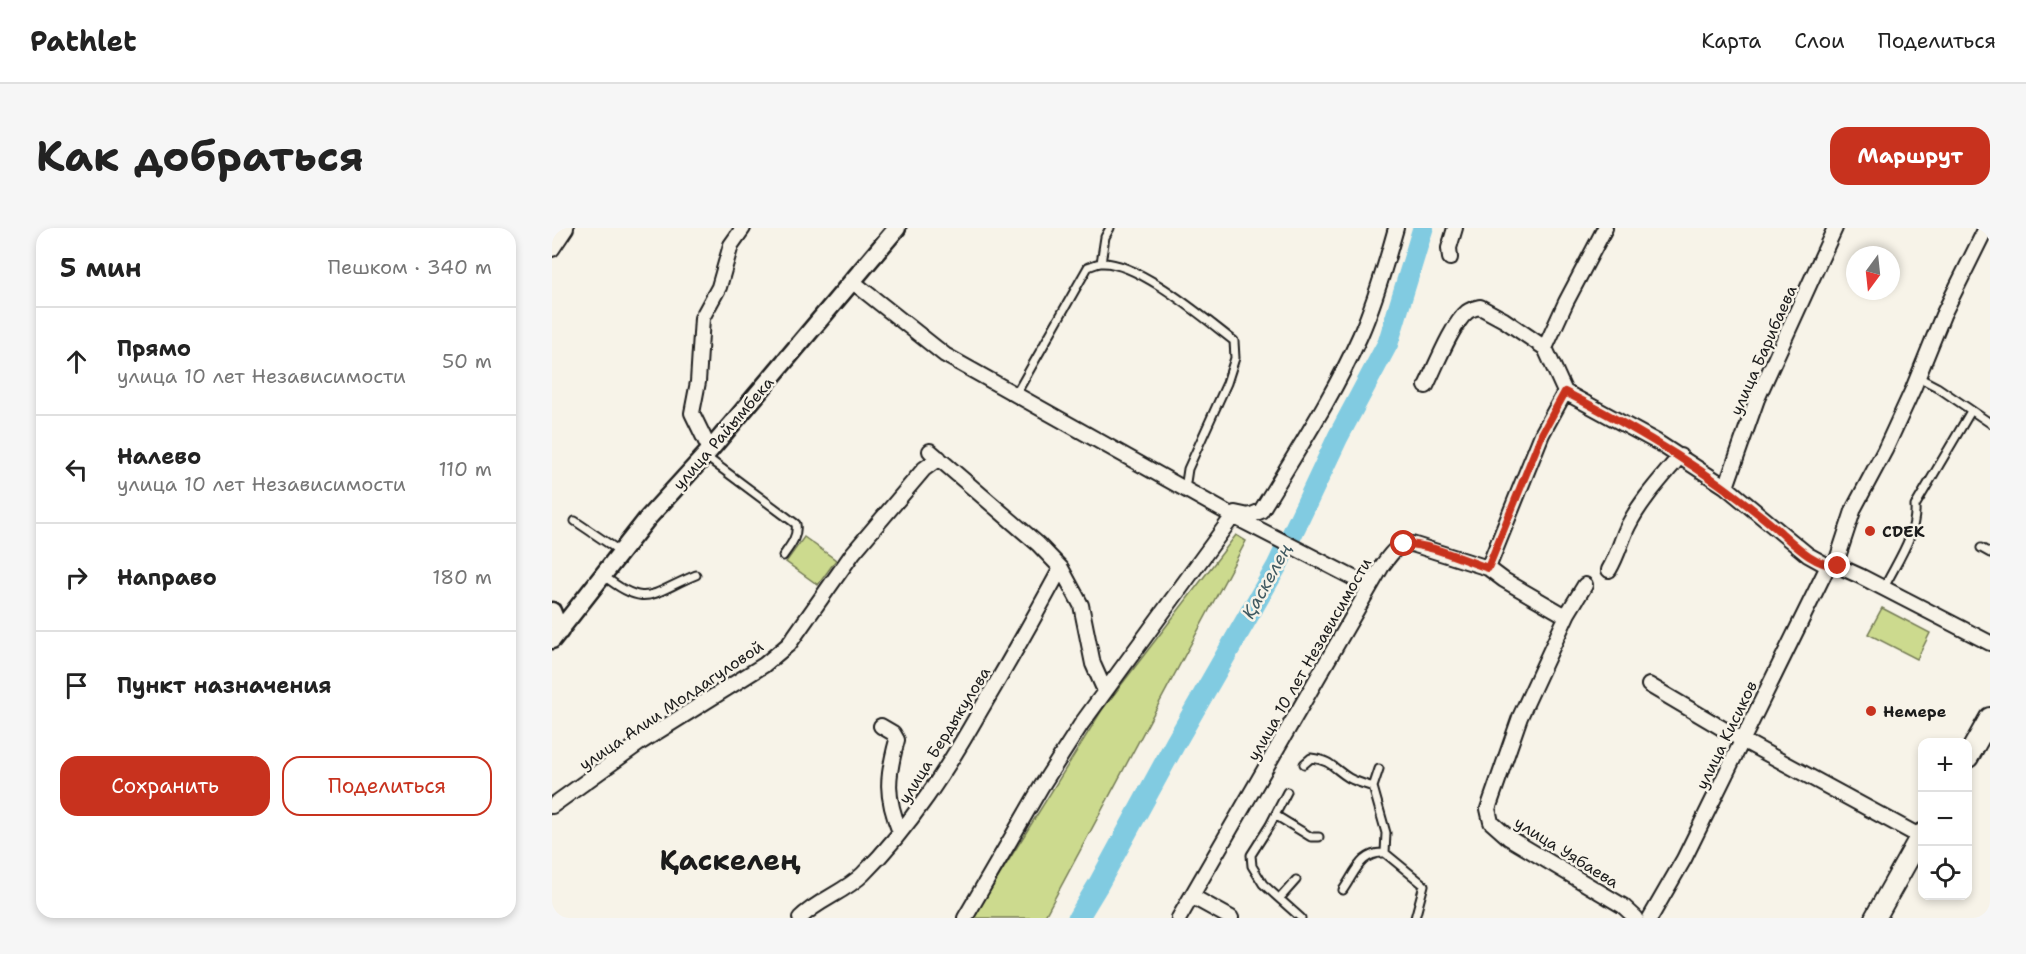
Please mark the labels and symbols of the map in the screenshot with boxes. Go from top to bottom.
north arrow [1846,246,1900,300]
street label: улица Барибаева [1725,282,1802,419]
street label: улица Райымбека [668,372,778,494]
place label: CDEK [1882,521,1925,542]
marker: CDEK [1863,524,1877,538]
route start [1390,530,1416,556]
water label: Қаскелең [1236,539,1298,623]
route end [1824,552,1850,578]
street label: улица 10 лет Независимости [1243,554,1376,765]
street label: улица Алии Молдагуловой [575,636,767,775]
street label: улица Бердыкулова [894,663,995,808]
street label: улица Кисиков [1691,677,1762,793]
place label: Немере [1883,701,1947,722]
marker: Немере [1864,704,1878,718]
street label: улица Уябаева [1511,812,1623,893]
district label: Қаскелең [660,841,801,879]

